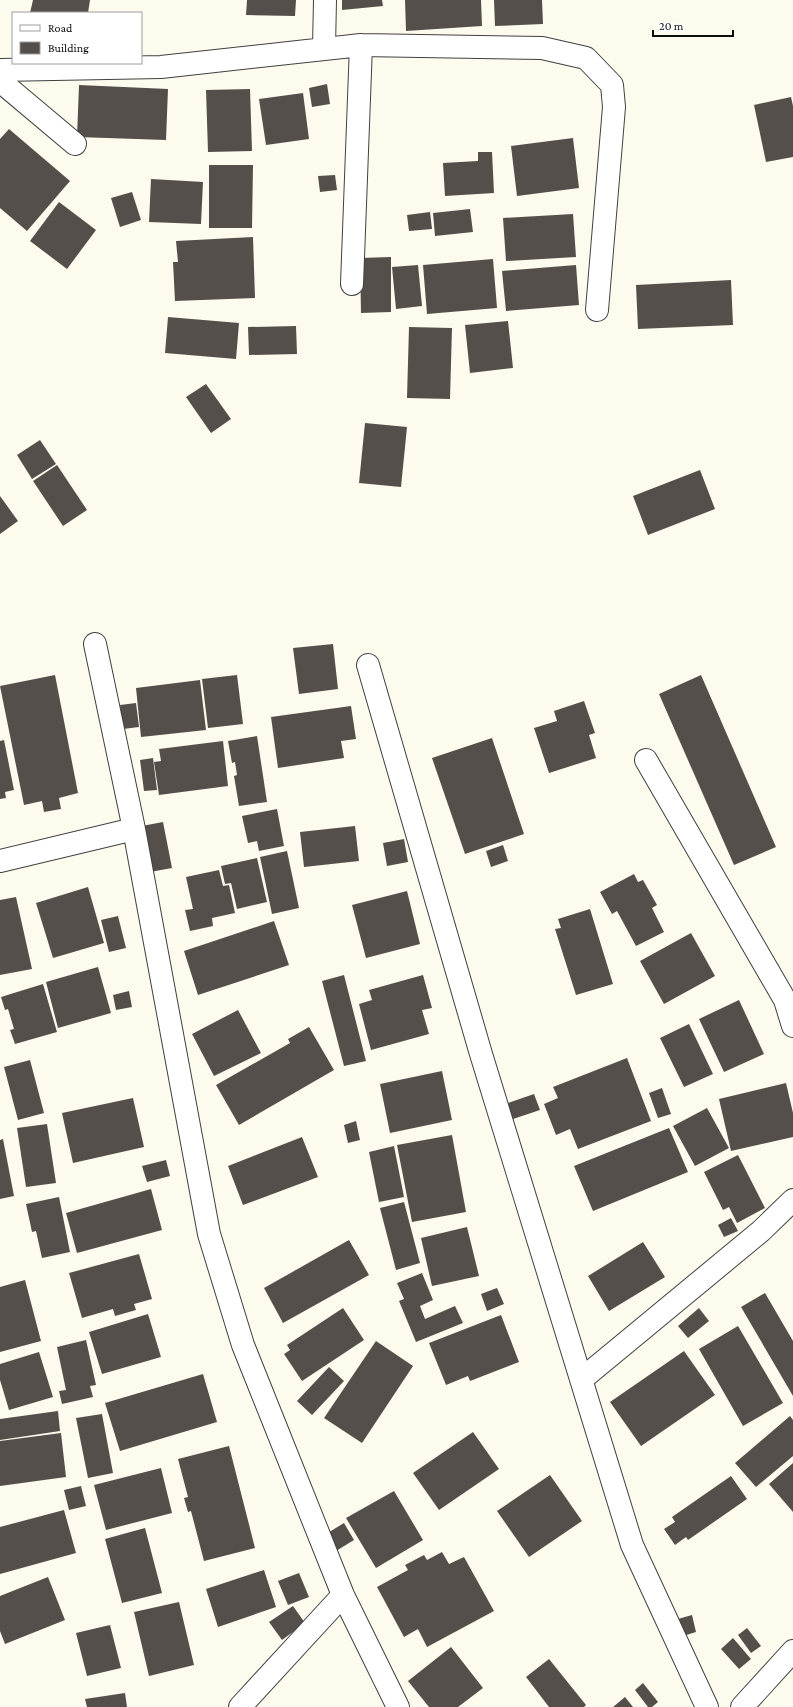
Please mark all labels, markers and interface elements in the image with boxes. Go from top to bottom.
legend [12,12,142,64]
scale bar [653,12,733,38]
text: 20 m [659,19,684,33]
text: Road [48,21,73,35]
text: Building [48,41,89,55]

